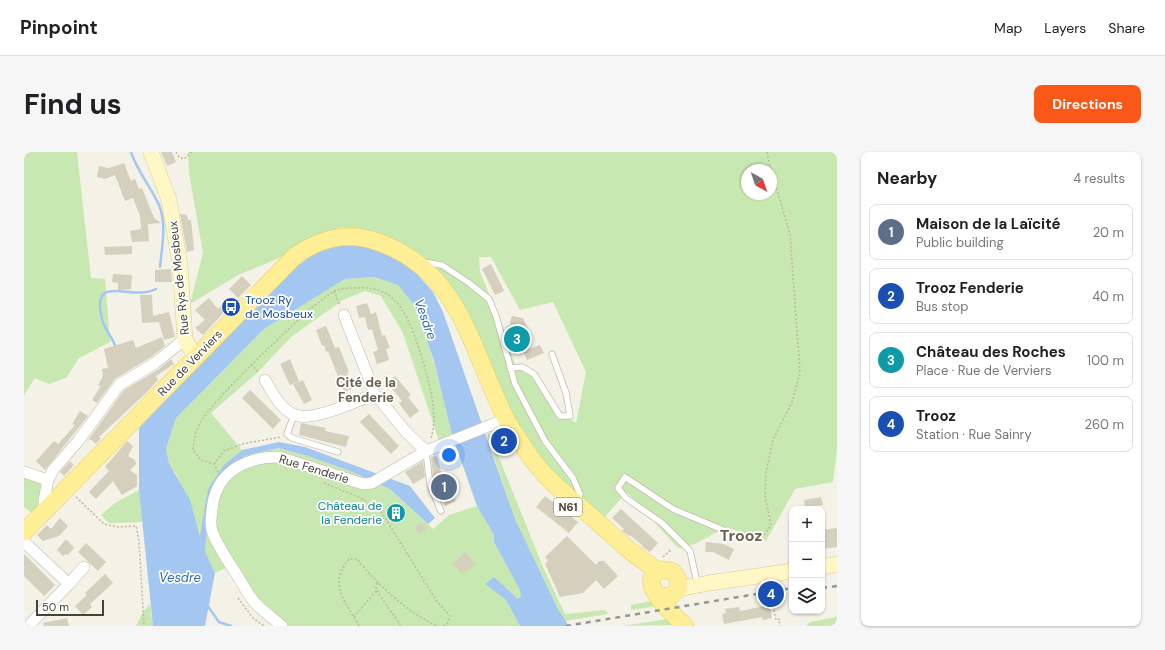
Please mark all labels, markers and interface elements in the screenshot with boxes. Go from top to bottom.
text: Pinpoint [20,15,98,40]
text: Map [994,19,1022,37]
text: Layers [1044,19,1086,37]
text: Share [1108,19,1145,37]
button: Directions [1034,85,1141,123]
text: Find us [24,86,122,123]
north arrow [741,164,777,200]
text: Nearby [877,167,937,189]
text: 4 results [1073,170,1125,187]
text: Maison de la Laïcité [916,214,1061,234]
street label: Rue Rys de Mosbeux [165,220,193,336]
text: 1 [889,224,893,241]
text: 20 m [1093,224,1124,241]
text: Public building [916,234,1004,251]
text: Trooz Fenderie [916,278,1024,298]
text: 2 [887,288,895,305]
text: 40 m [1092,288,1124,305]
place label: Trooz Ry de Mosbeux [245,292,313,322]
bus stop icon: Trooz Ry de Mosbeux [220,296,242,318]
water label: Vesdre [410,297,441,342]
text: Bus stop [916,298,968,315]
pin: 3 [504,324,530,354]
street label: Rue de Verviers [154,326,226,400]
text: Château des Roches [916,342,1066,362]
text: 3 [887,352,895,369]
text: 100 m [1087,352,1124,369]
text: Place · Rue de Verviers [916,362,1052,379]
district label: Cité de la Fenderie [336,374,396,406]
text: Trooz [916,406,956,426]
text: 4 [887,416,895,433]
text: 260 m [1084,416,1124,433]
pin: 2 [491,426,517,456]
text: Station · Rue Sainry [916,426,1032,443]
your location [439,445,459,465]
street label: Rue Fenderie [277,451,351,487]
pin: 1 [431,472,457,502]
place label: Château de la Fenderie [318,498,382,528]
road number: N61 [554,498,582,516]
building icon: Château de la Fenderie [385,502,407,524]
map controls [789,506,825,614]
button: + [789,506,825,542]
district label: Trooz [720,525,762,546]
button: − [789,542,825,578]
water label: Vesdre [159,569,201,586]
button: layers [789,578,825,614]
pin: 4 [758,579,784,609]
scale bar [36,598,104,617]
text: 50 m [42,600,69,614]

